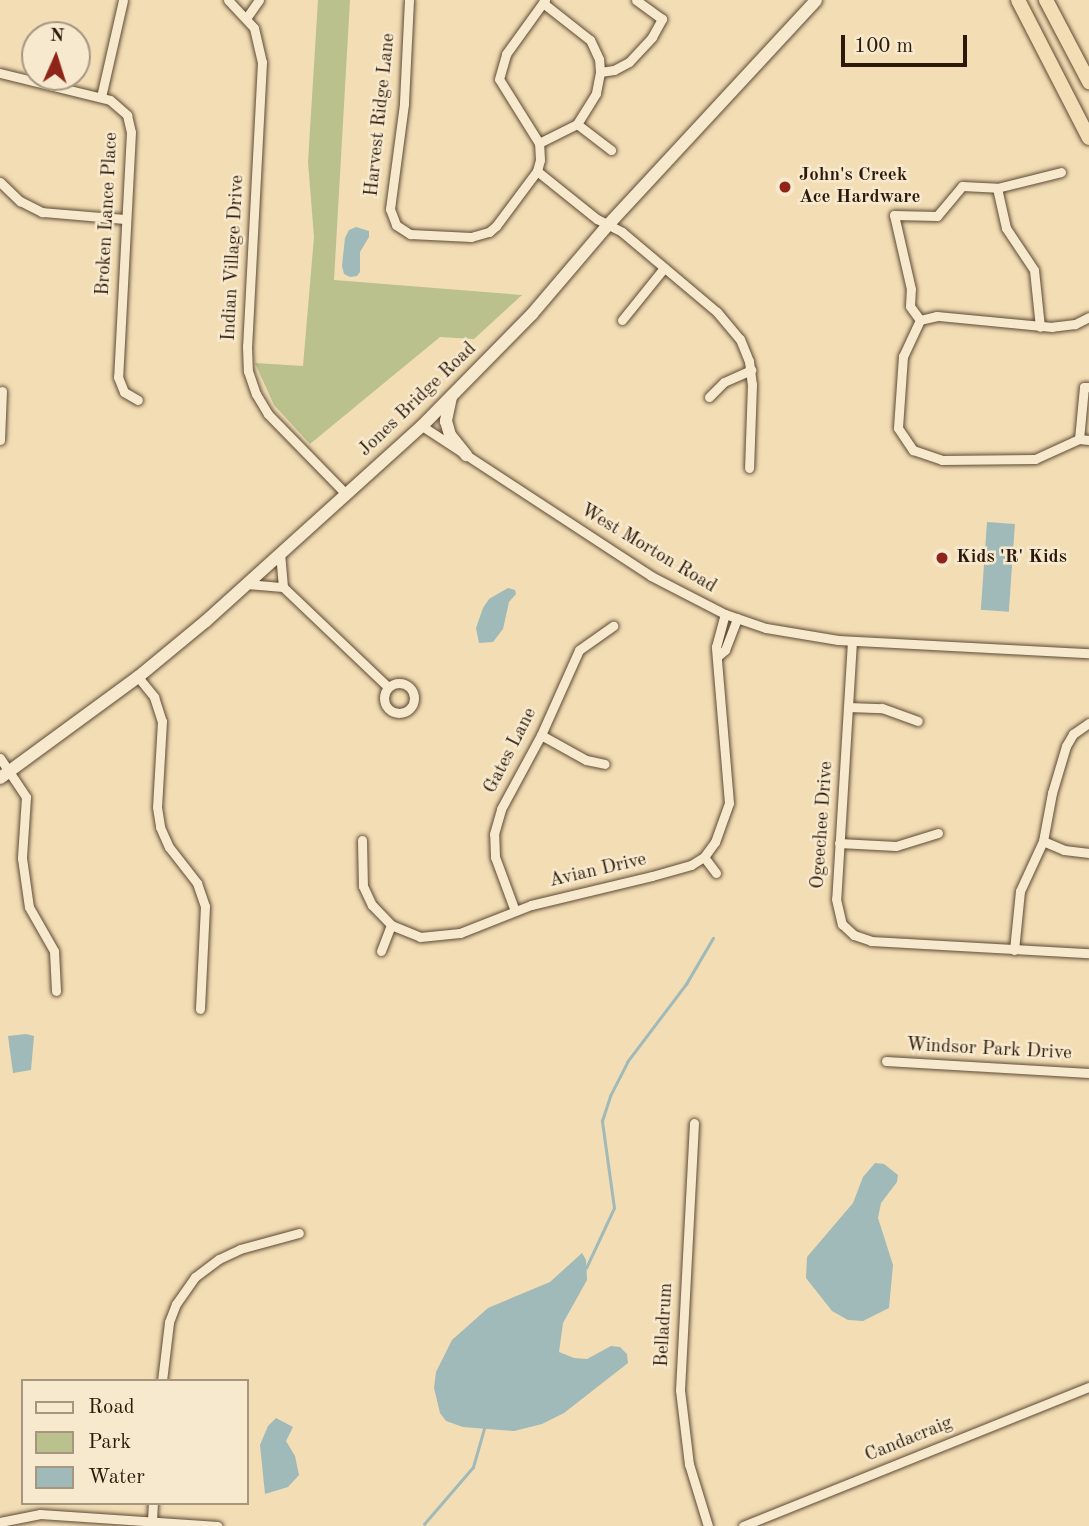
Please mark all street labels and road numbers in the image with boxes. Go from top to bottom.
street label: Harvest Ridge Lane [361,32,401,198]
street label: Broken Lance Place [92,132,124,296]
street label: Indian Village Drive [218,174,250,342]
street label: Jones Bridge Road [354,338,482,462]
street label: West Morton Road [576,499,720,599]
street label: Gates Lane [480,704,542,798]
street label: Ogeechee Drive [807,760,839,890]
street label: Avian Drive [547,849,649,893]
street label: Windsor Park Drive [906,1034,1072,1066]
street label: Belladrum [651,1282,679,1368]
street label: Candacraig [862,1412,956,1468]

